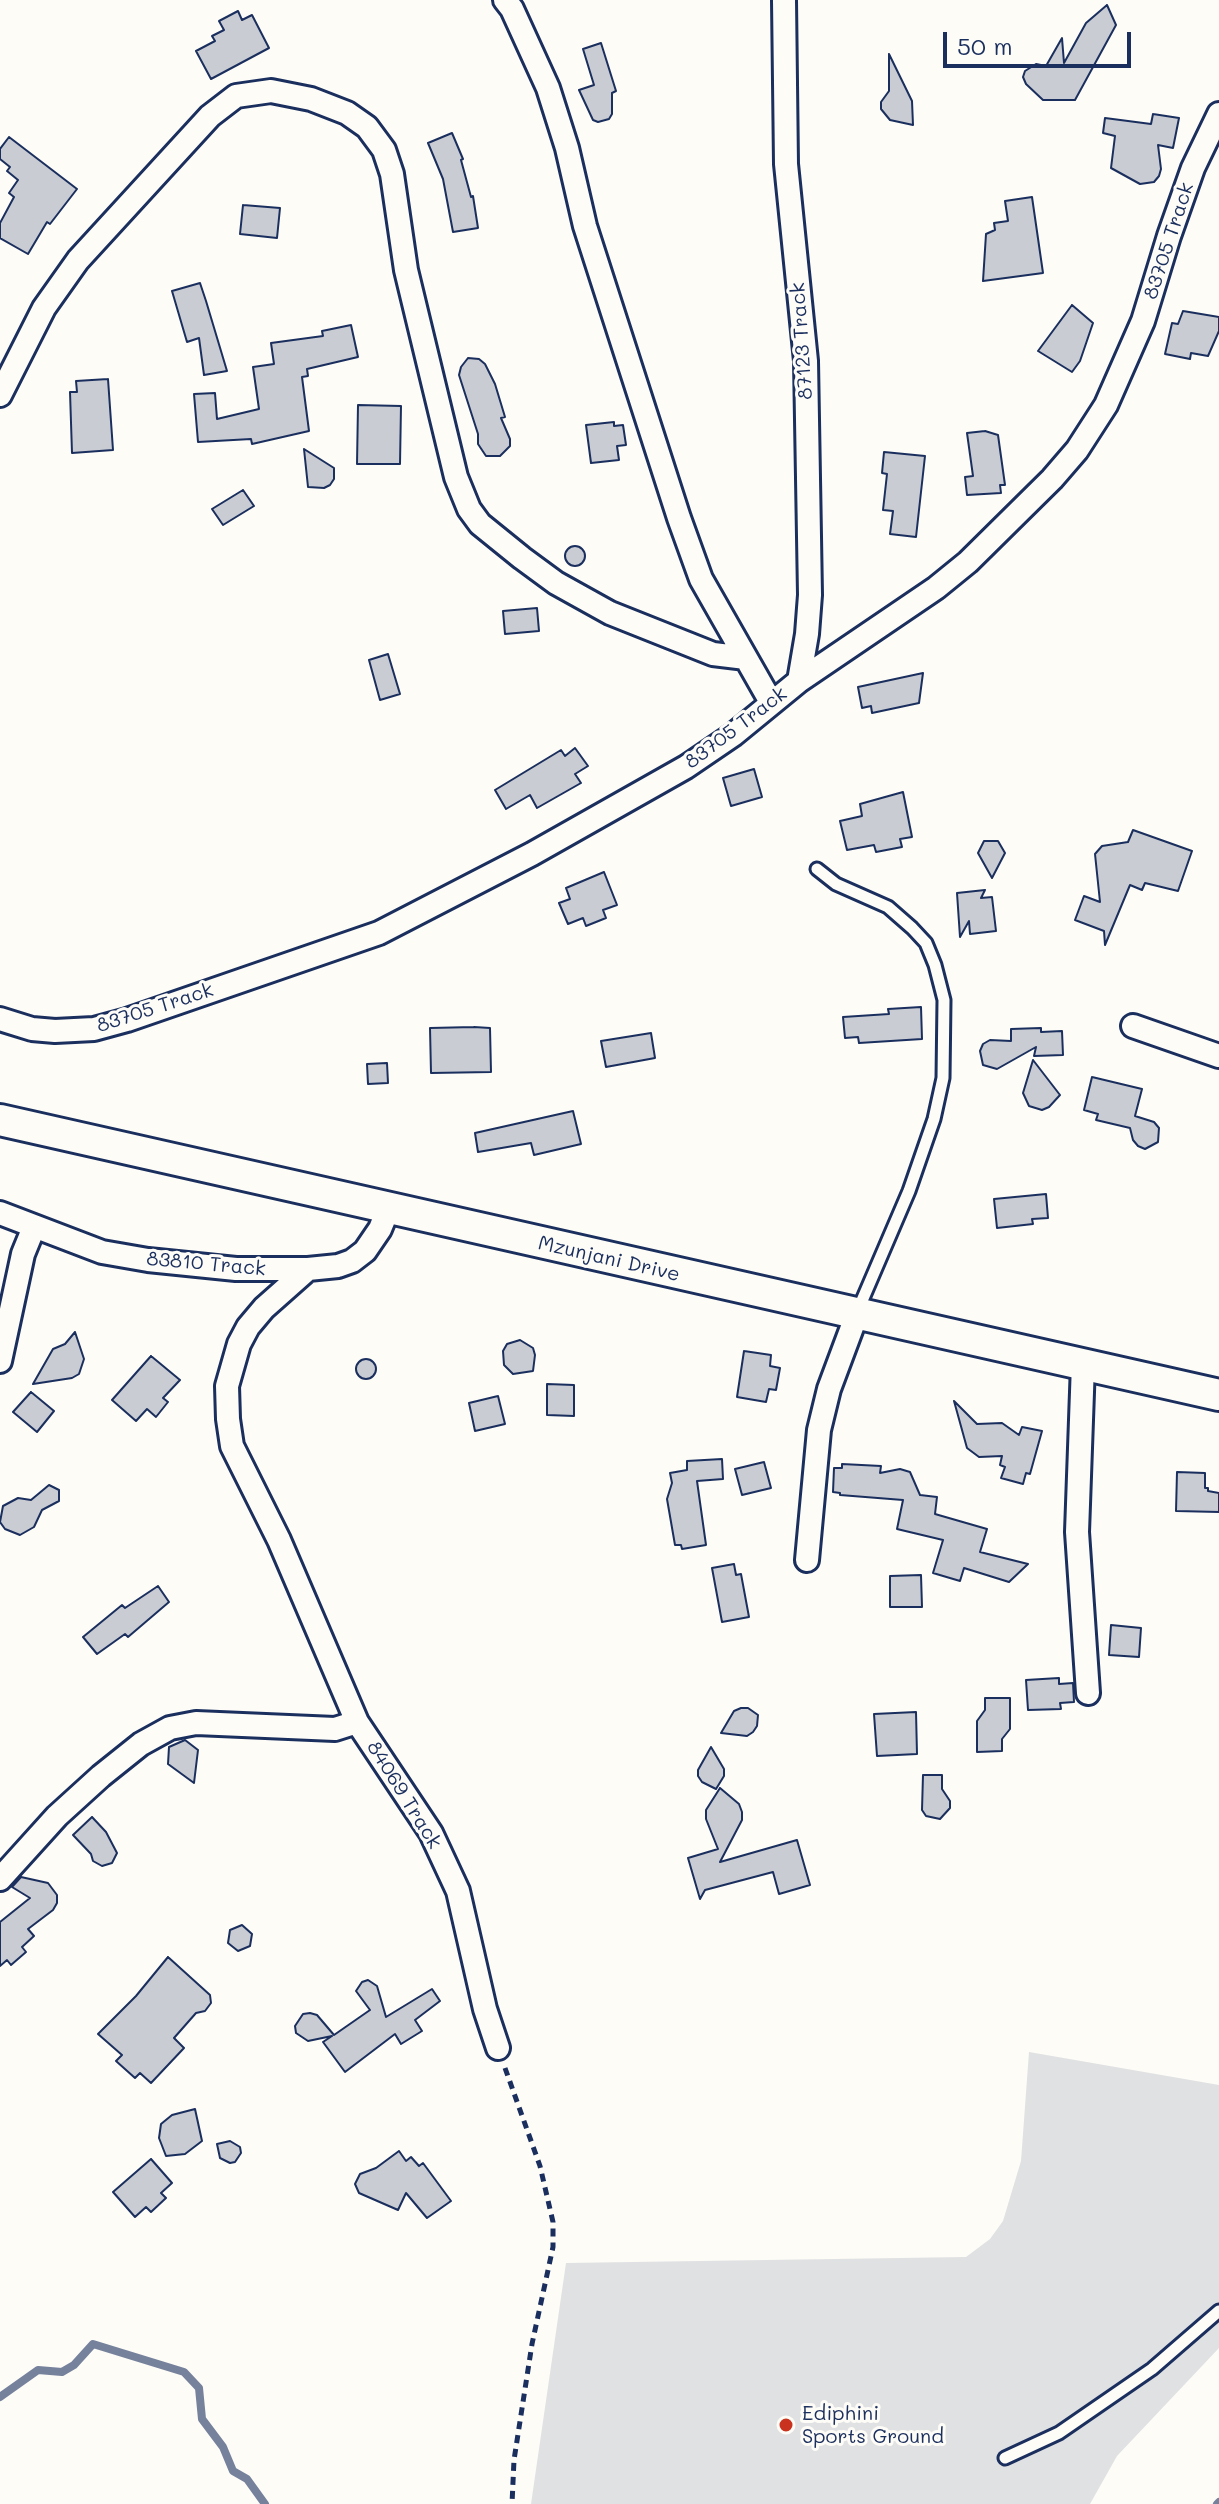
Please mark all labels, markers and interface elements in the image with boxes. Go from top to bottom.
scale bar [947,16,1135,66]
text: 50 m [957,30,1013,61]
street label: 83705 Track [1139,180,1199,302]
street label: 87123 Track [786,282,818,400]
street label: 83705 Track [680,682,792,774]
street label: 83705 Track [94,978,216,1038]
street label: Mzunjani Drive [536,1231,682,1287]
street label: 83810 Track [145,1247,267,1281]
street label: 84069 Track [361,1737,447,1853]
place label: Ediphini Sports Ground [802,2402,944,2449]
marker: Ediphini Sports Ground [777,2416,795,2434]

